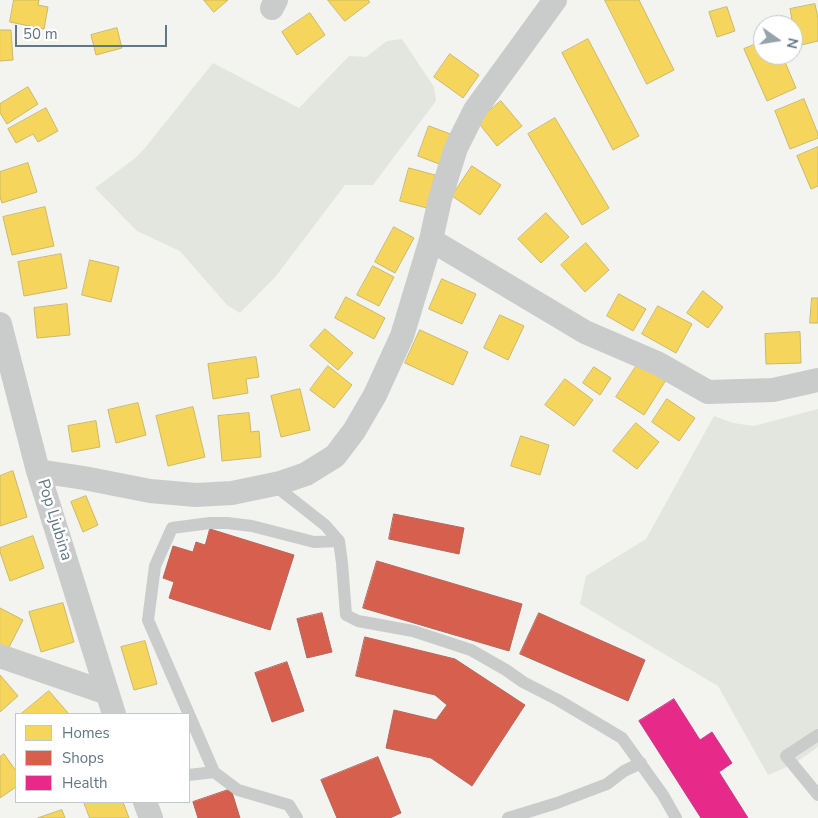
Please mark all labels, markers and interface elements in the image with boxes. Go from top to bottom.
scale bar [18,15,170,47]
north arrow [753,15,803,65]
text: 50 m [23,24,58,44]
text: N [782,36,803,50]
street label: Pop Ljubina [33,477,75,563]
legend [15,713,190,803]
text: Homes [62,723,110,743]
text: Shops [62,748,104,768]
text: Health [62,773,107,793]

